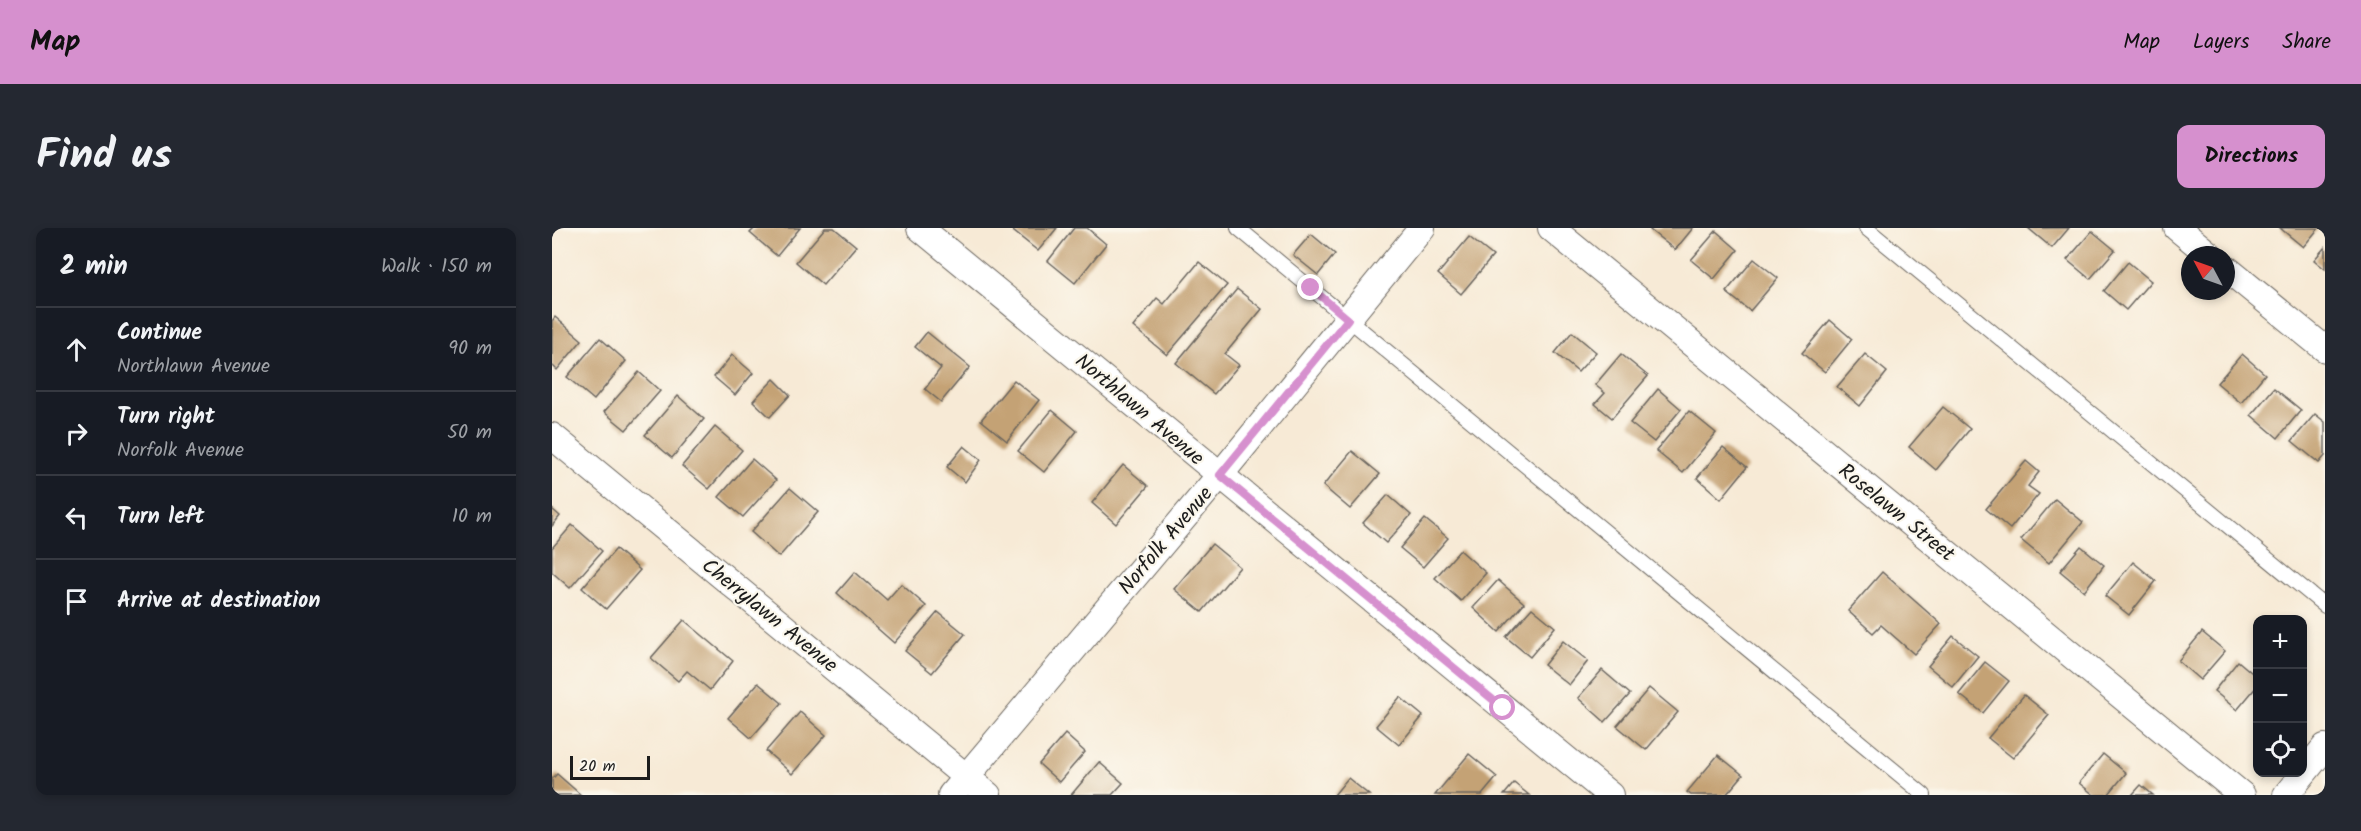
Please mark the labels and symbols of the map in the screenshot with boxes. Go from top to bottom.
north arrow [2181,246,2235,300]
route end [1297,274,1323,300]
street label: Northlawn Avenue [1067,346,1212,475]
street label: Roselawn Street [1830,456,1962,571]
street label: Norfolk Avenue [1111,479,1222,603]
street label: Cherrylawn Avenue [694,551,845,682]
route start [1489,694,1515,720]
scale bar [570,753,650,780]

